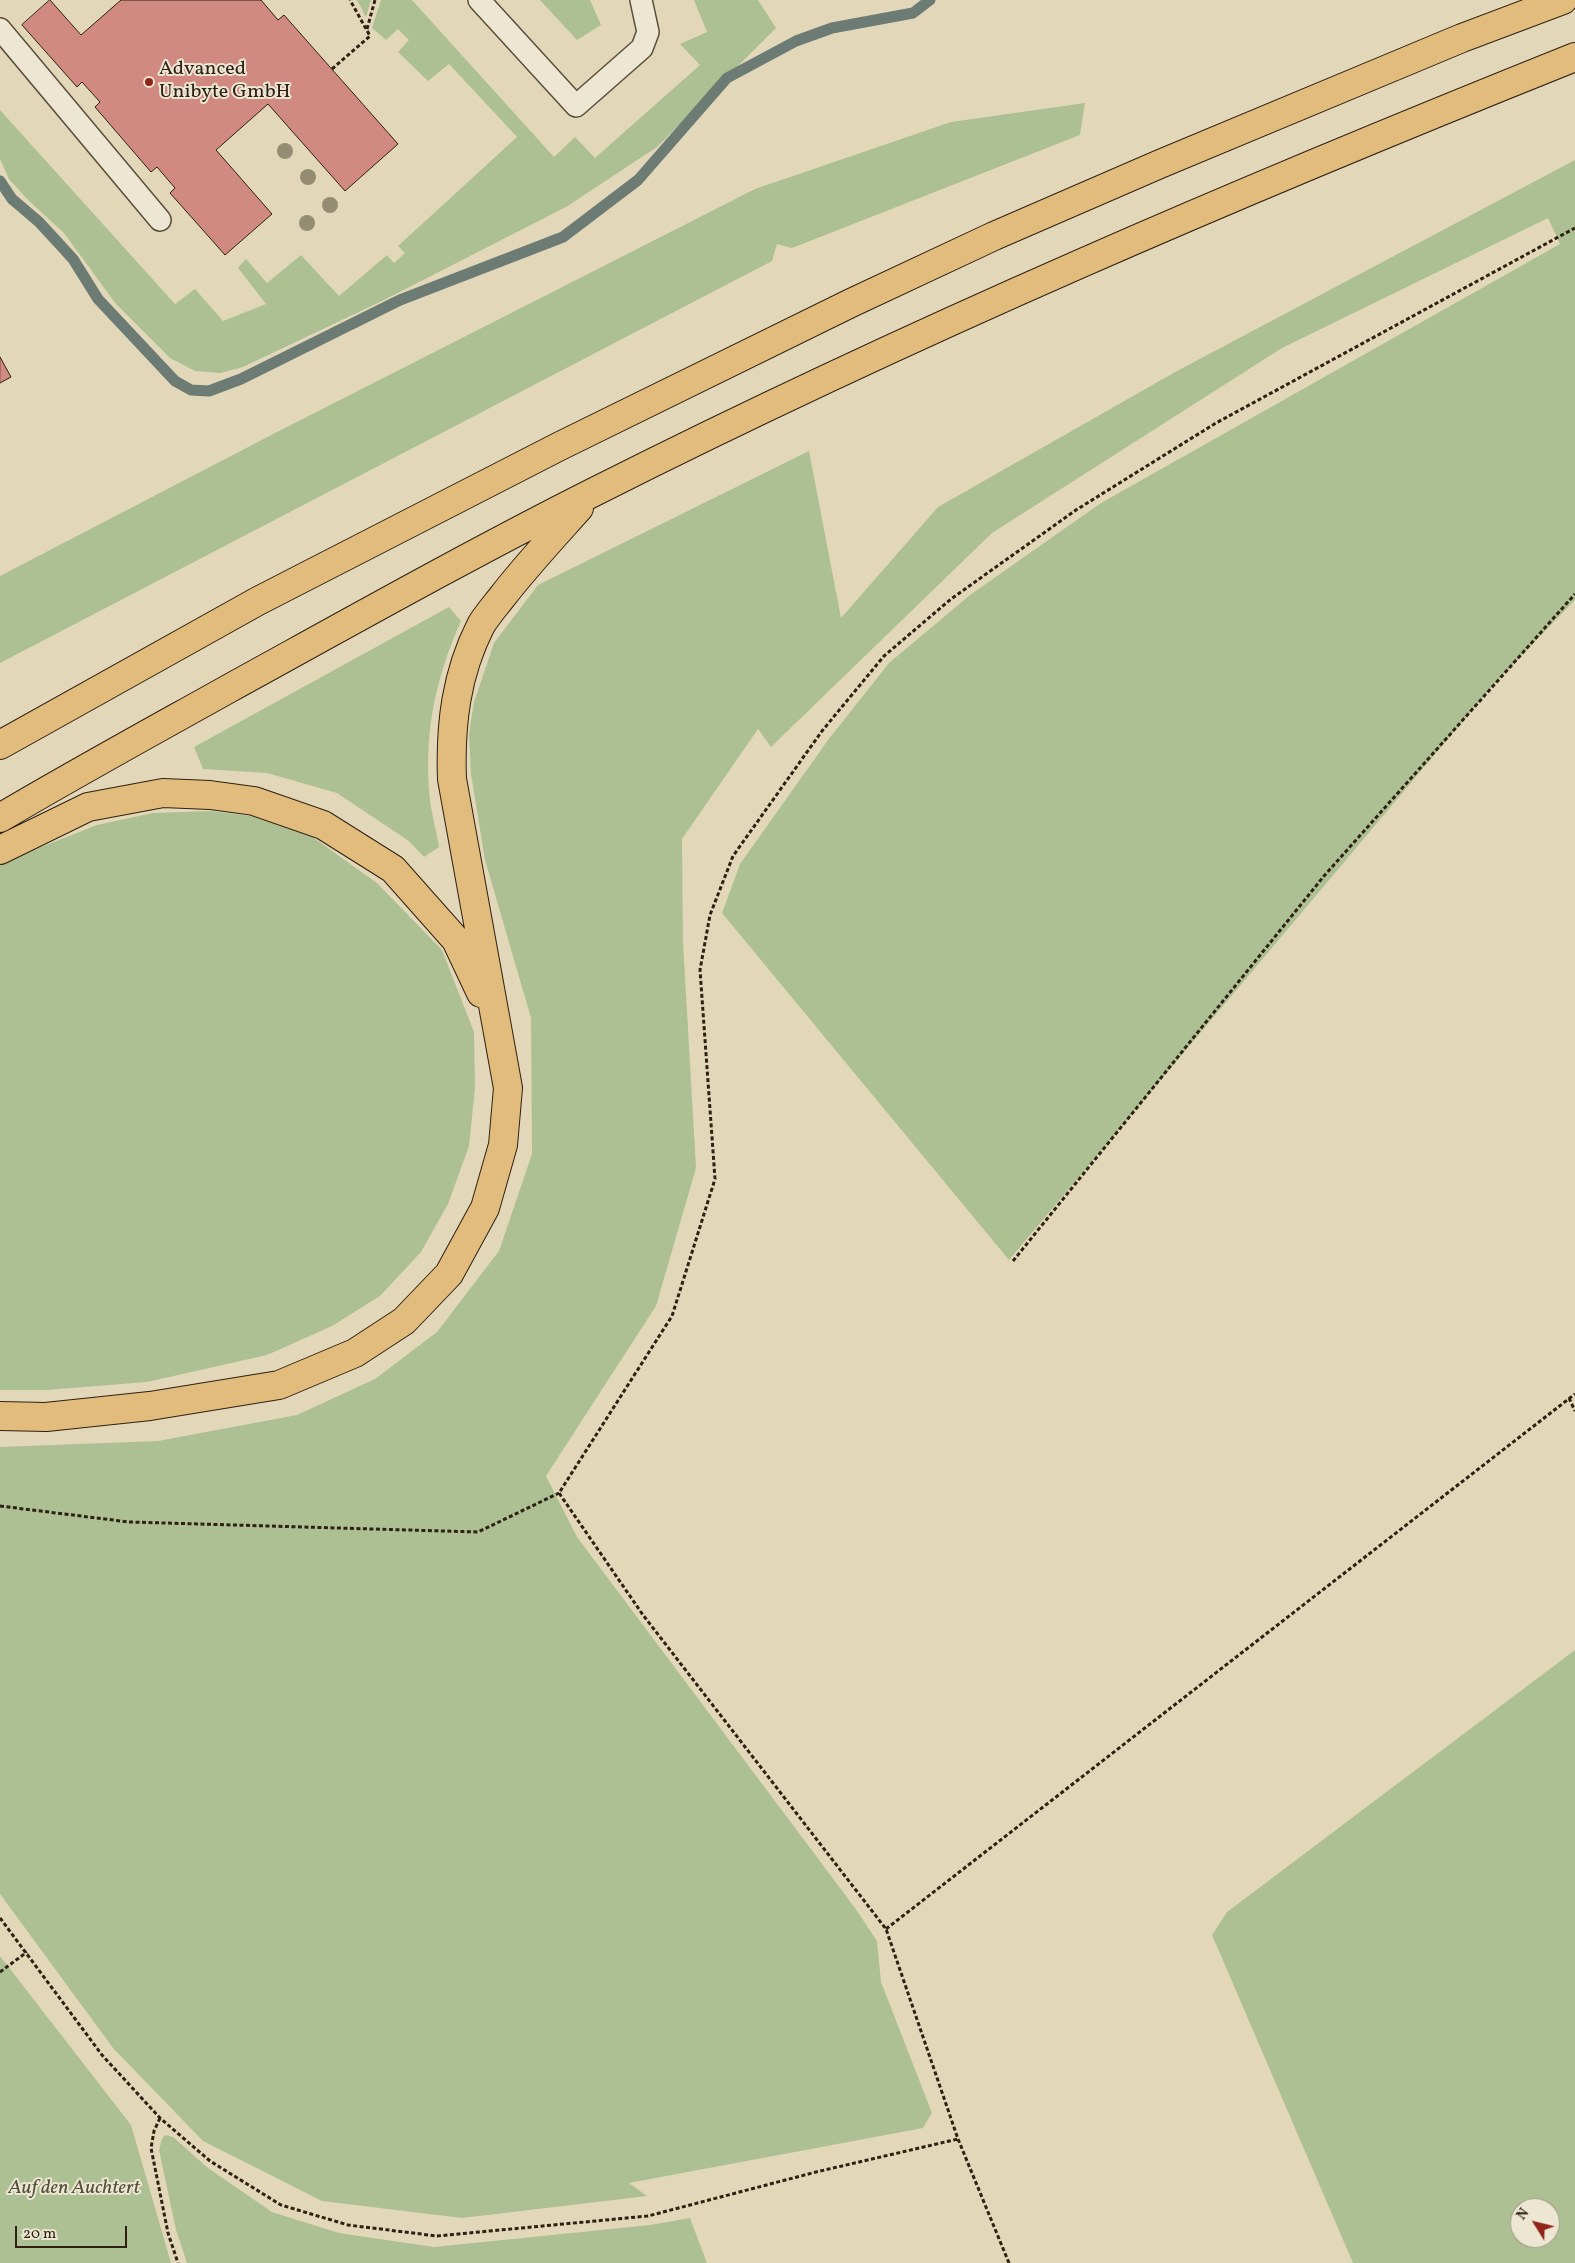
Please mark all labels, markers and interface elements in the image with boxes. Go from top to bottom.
place label: Advanced Unibyte GmbH [159,58,291,105]
marker: Advanced Unibyte GmbH [143,76,155,88]
park label: Auf den Auchtert [8,2177,140,2201]
north arrow [1510,2198,1560,2248]
text: N [1513,2205,1534,2224]
scale bar [18,2216,130,2248]
text: 20 m [23,2224,56,2245]

